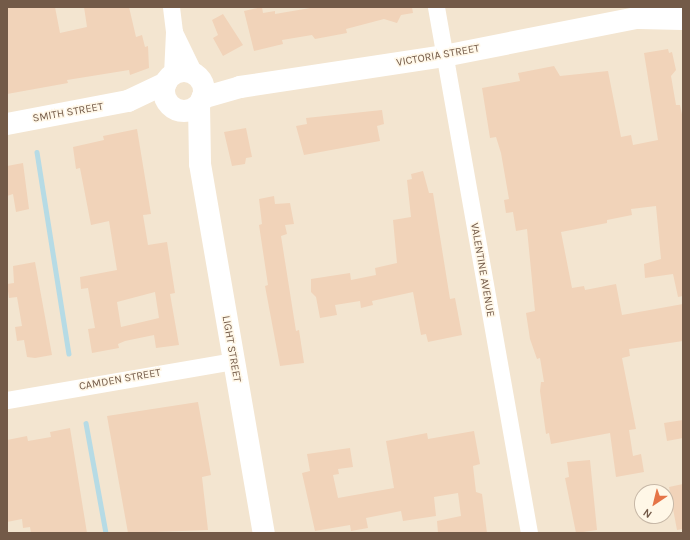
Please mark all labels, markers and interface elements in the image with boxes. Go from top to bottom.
street label: VICTORIA STREET [395,42,481,70]
street label: SMITH STREET [32,100,104,126]
street label: VALENTINE AVENUE [467,222,497,318]
street label: LIGHT STREET [219,315,243,383]
street label: CAMDEN STREET [78,366,162,394]
north arrow [634,484,674,524]
text: N [640,506,654,521]

